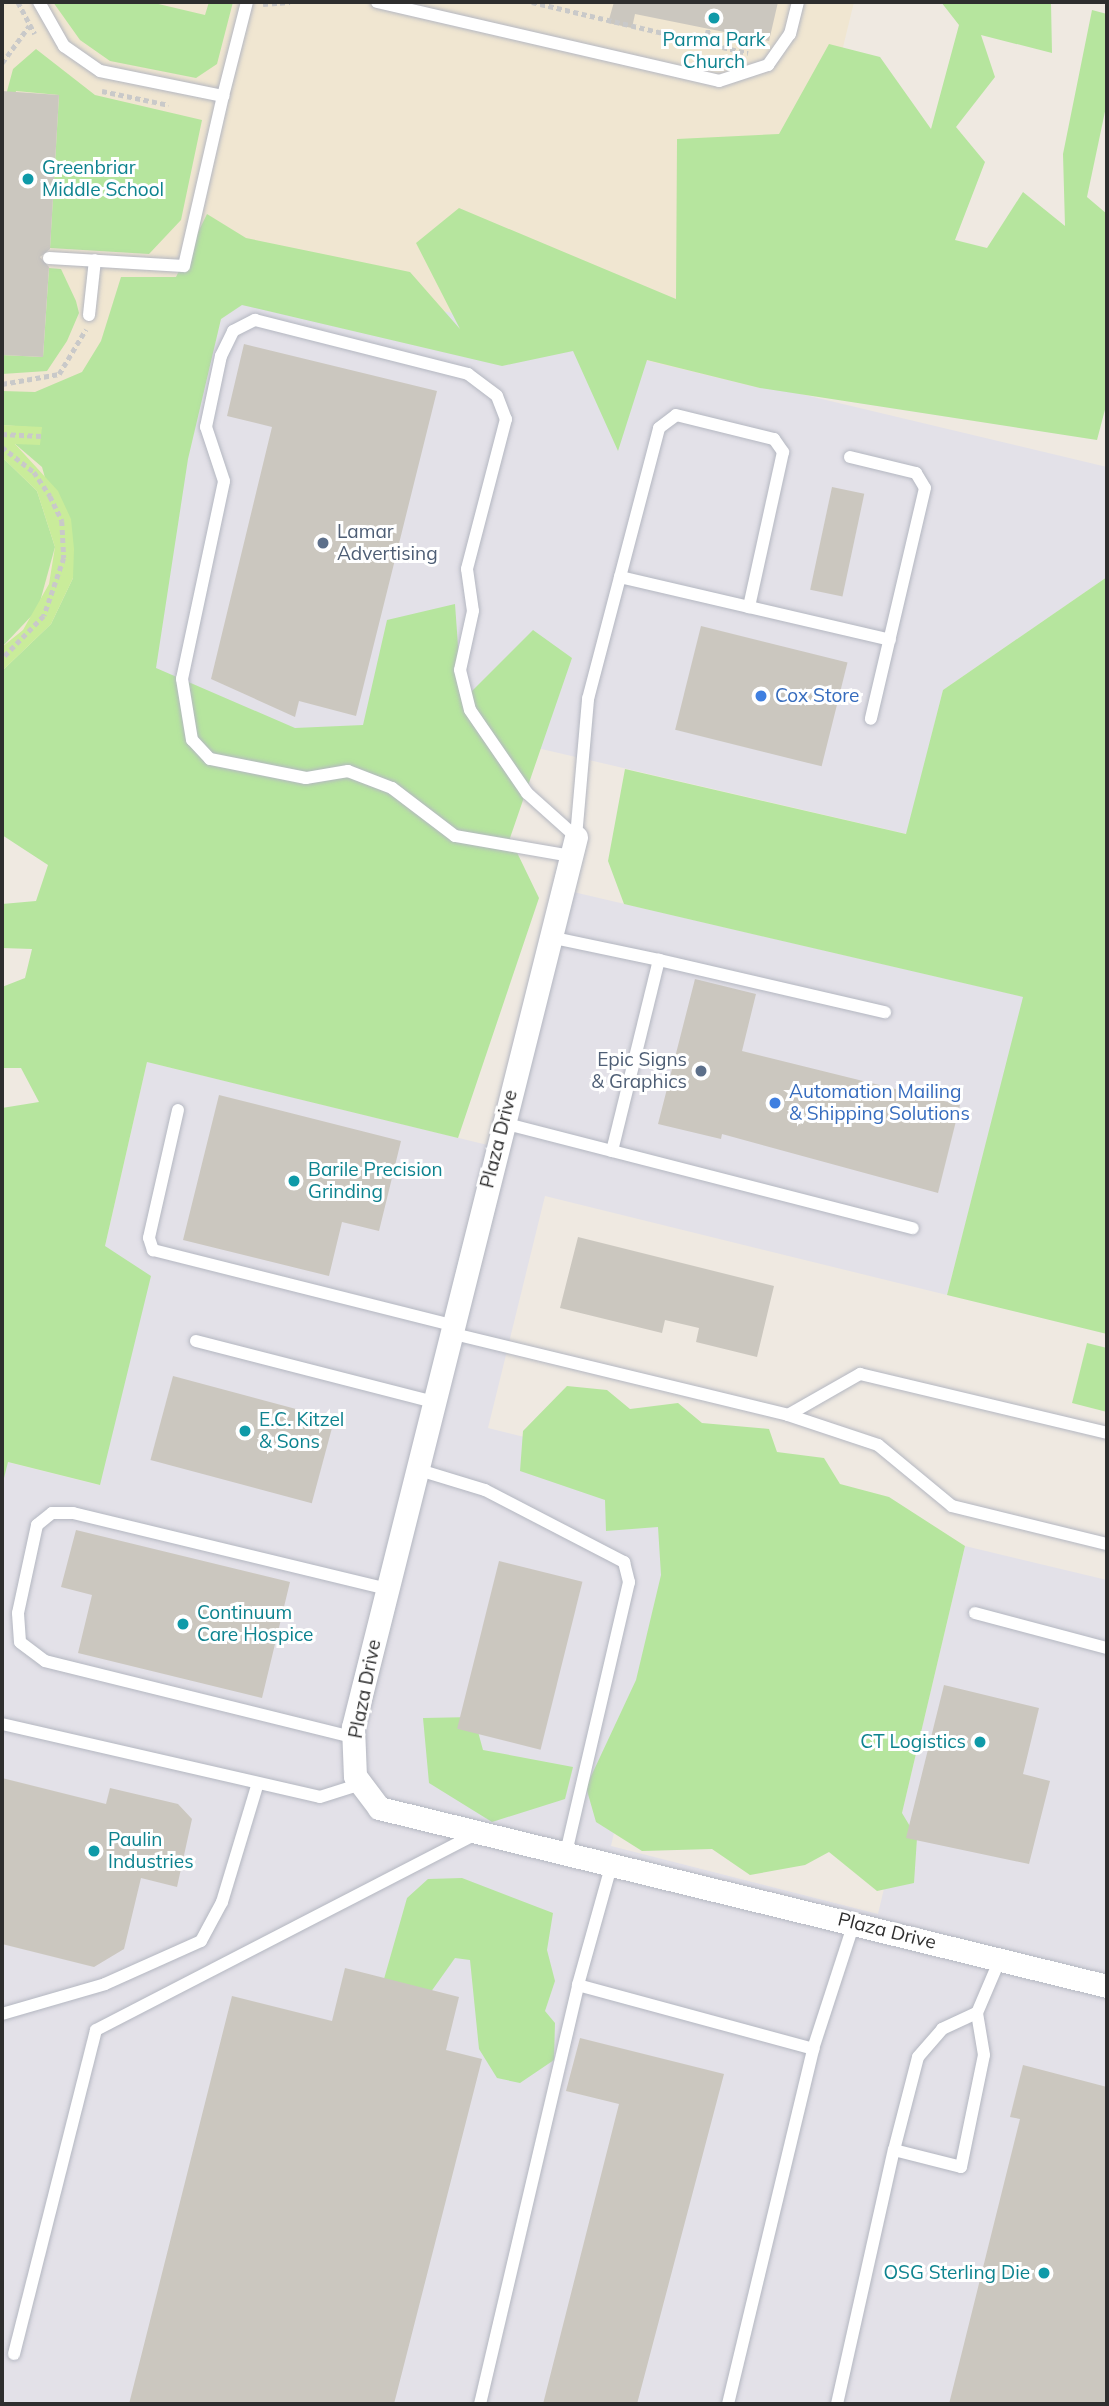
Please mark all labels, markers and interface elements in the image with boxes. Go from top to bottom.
marker: Parma Park Church [706,10,722,26]
place label: Parma Park Church [662,29,766,73]
place label: Greenbriar Middle School [42,157,164,201]
marker: Greenbriar Middle School [20,171,36,187]
place label: Lamar Advertising [337,521,438,565]
marker: Lamar Advertising [315,535,331,551]
place label: Cox Store [775,685,859,707]
marker: Cox Store [753,688,769,704]
place label: Epic Signs & Graphics [591,1049,687,1093]
marker: Epic Signs & Graphics [693,1063,709,1079]
place label: Automation Mailing & Shipping Solutions [789,1081,970,1125]
street label: Plaza Drive [476,1088,522,1190]
marker: Automation Mailing & Shipping Solutions [767,1095,783,1111]
place label: Barile Precision Grinding [308,1159,443,1203]
marker: Barile Precision Grinding [286,1173,302,1189]
place label: E.C. Kitzel & Sons [259,1409,344,1453]
marker: E.C. Kitzel & Sons [237,1423,253,1439]
place label: Continuum Care Hospice [197,1602,313,1646]
marker: Continuum Care Hospice [175,1616,191,1632]
street label: Plaza Drive [344,1638,386,1740]
place label: CT Logistics [860,1731,966,1753]
marker: CT Logistics [972,1734,988,1750]
place label: Paulin Industries [108,1829,194,1873]
marker: Paulin Industries [86,1843,102,1859]
street label: Plaza Drive [836,1908,938,1954]
place label: OSG Sterling Die [883,2262,1030,2284]
marker: OSG Sterling Die [1036,2265,1052,2281]

